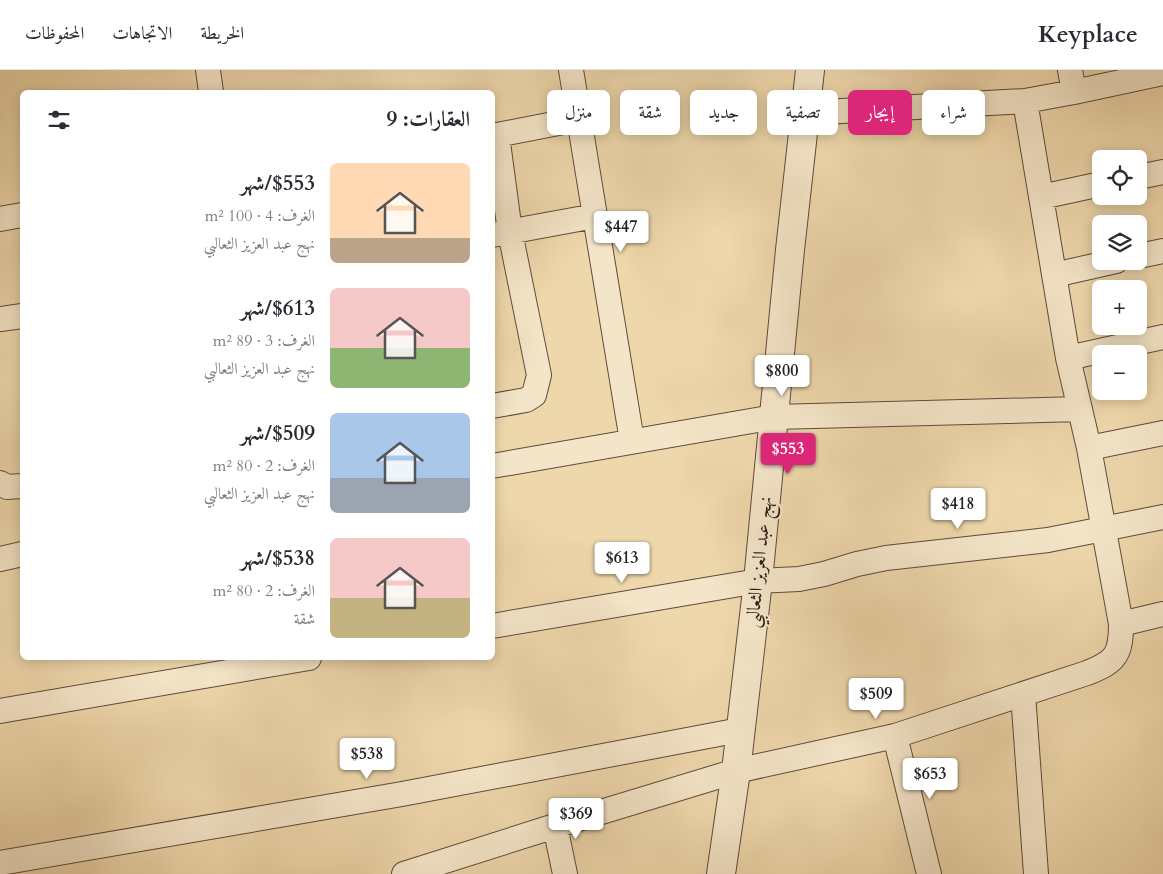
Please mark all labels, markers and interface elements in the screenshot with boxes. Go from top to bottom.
text: Keyplace [1038,18,1138,51]
text: المحفوظات [25,21,84,46]
text: الاتجاهات [112,21,172,46]
text: الخريطة [200,21,244,46]
chip: منزل [547,90,610,135]
chip: شقة [620,90,680,135]
chip: جديد [690,90,757,135]
chip: تصفية [767,90,838,135]
chip: إيجار [848,90,912,135]
chip: شراء [922,90,985,135]
text: العقارات: 9 [386,105,470,134]
icon: filters [45,106,73,134]
map controls [1092,150,1147,400]
button: locate [1092,150,1147,205]
text: $553/شهر [240,169,315,198]
icon: home [370,183,430,243]
text: الغرف: 4 · 100 m² [205,205,315,227]
pin: $447 [591,210,651,253]
button: layers [1092,215,1147,270]
text: $447 [605,216,637,238]
text: نهج عبد العزيز الثعالبي [204,233,315,255]
button: + [1092,280,1147,335]
text: $613/شهر [240,294,315,323]
icon: home [370,308,430,368]
text: الغرف: 3 · 89 m² [213,330,315,352]
button: − [1092,345,1147,400]
pin: $800 [752,354,812,397]
text: نهج عبد العزيز الثعالبي [204,358,315,380]
text: $800 [766,360,798,382]
text: $509/شهر [240,419,315,448]
pin: $553 [758,432,818,475]
icon: home [370,433,430,493]
text: $553 [772,438,804,460]
text: الغرف: 2 · 80 m² [213,455,315,477]
text: نهج عبد العزيز الثعالبي [204,483,315,505]
pin: $418 [928,488,988,530]
text: $418 [942,493,974,515]
street label: نهج عبد العزيز الثعالبي [739,495,784,630]
pin: $613 [592,542,652,584]
text: $538/شهر [240,544,315,573]
text: $613 [606,547,638,569]
icon: home [370,558,430,618]
text: الغرف: 2 · 80 m² [213,580,315,602]
text: شقة [294,608,315,630]
pin: $509 [846,678,906,720]
text: $509 [860,683,892,705]
pin: $538 [337,738,397,780]
text: $538 [351,743,383,765]
pin: $653 [900,758,960,800]
text: $653 [914,763,946,785]
pin: $369 [546,798,606,840]
text: $369 [560,803,592,825]

